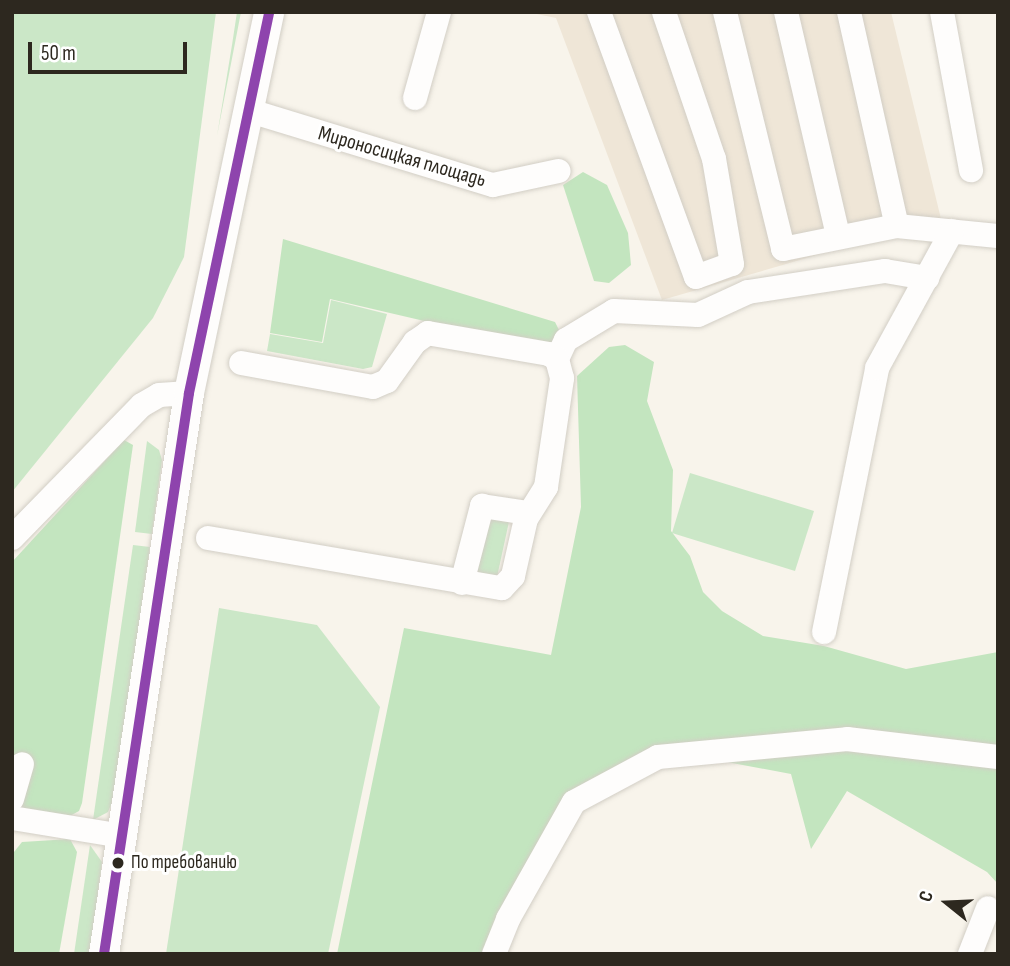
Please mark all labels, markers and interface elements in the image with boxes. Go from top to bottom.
scale bar [32,28,191,72]
text: 50 m [41,41,76,66]
street label: Мироносицкая площадь [315,121,489,193]
place label: По требованию [131,852,237,874]
marker: По требованию [111,856,125,870]
north arrow [912,868,982,938]
text: С [914,888,939,905]

